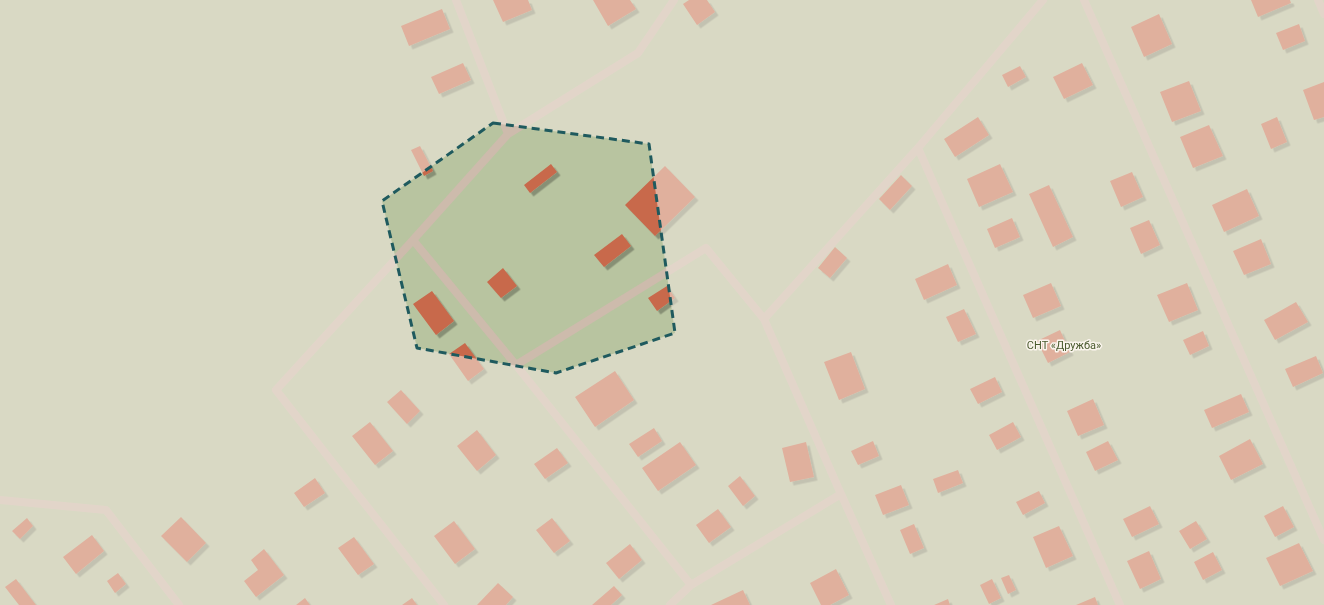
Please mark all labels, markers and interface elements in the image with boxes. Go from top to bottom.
park label: СНТ «Дружба» [1027,339,1101,352]

